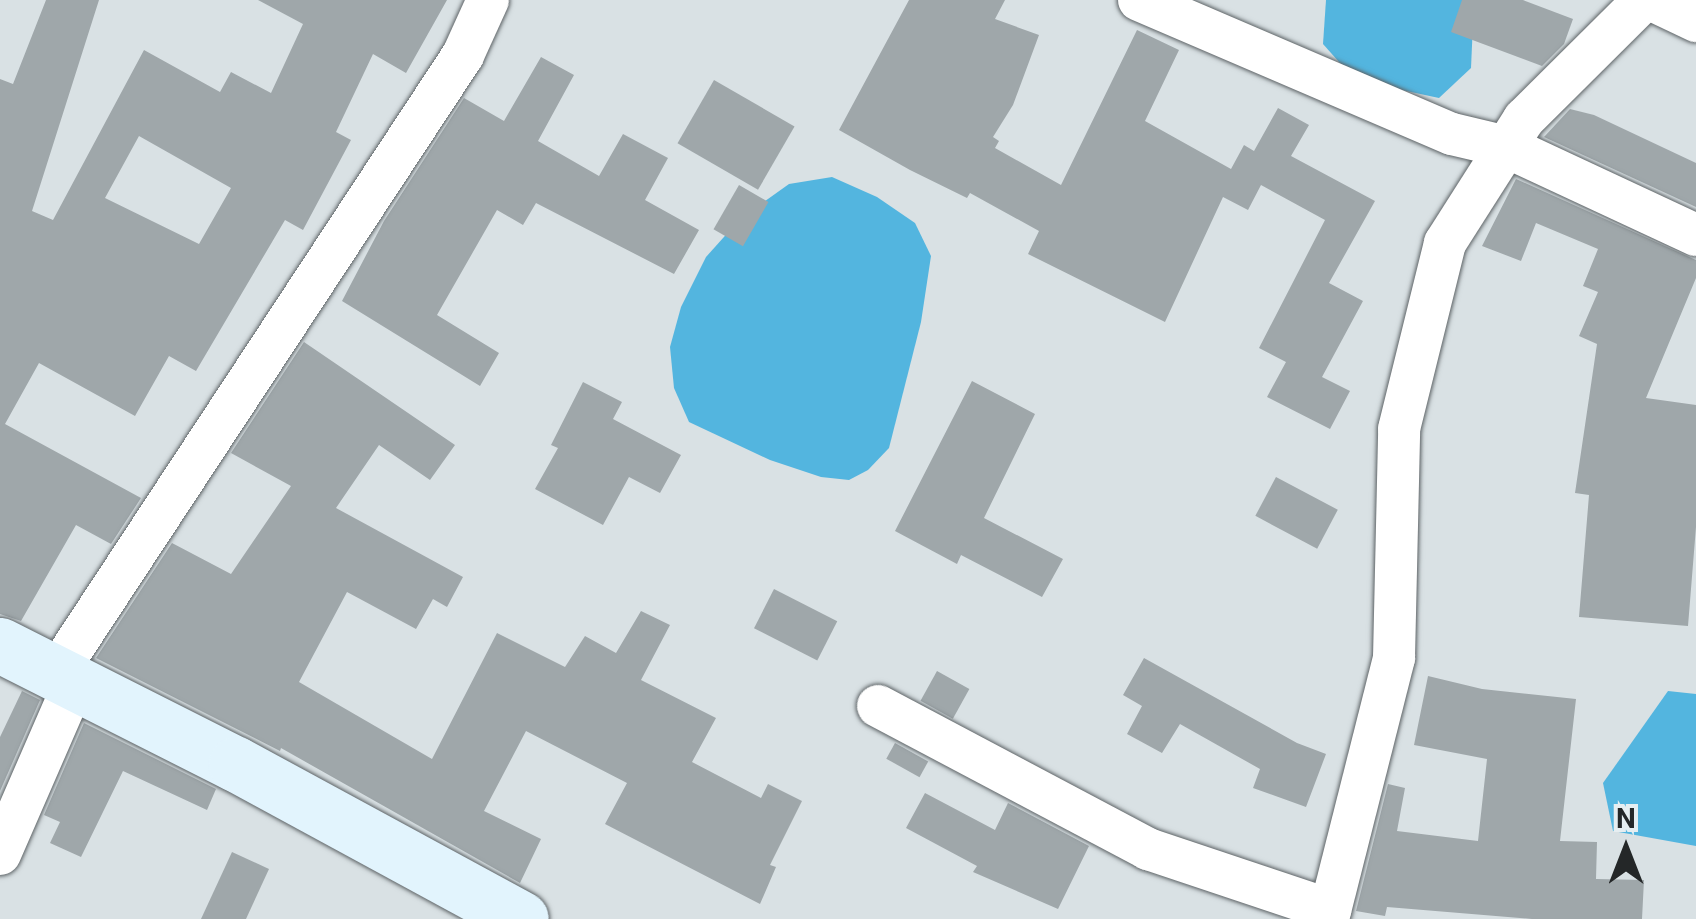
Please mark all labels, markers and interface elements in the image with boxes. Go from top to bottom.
north arrow [1576,799,1676,899]
text: N [1616,802,1636,835]

